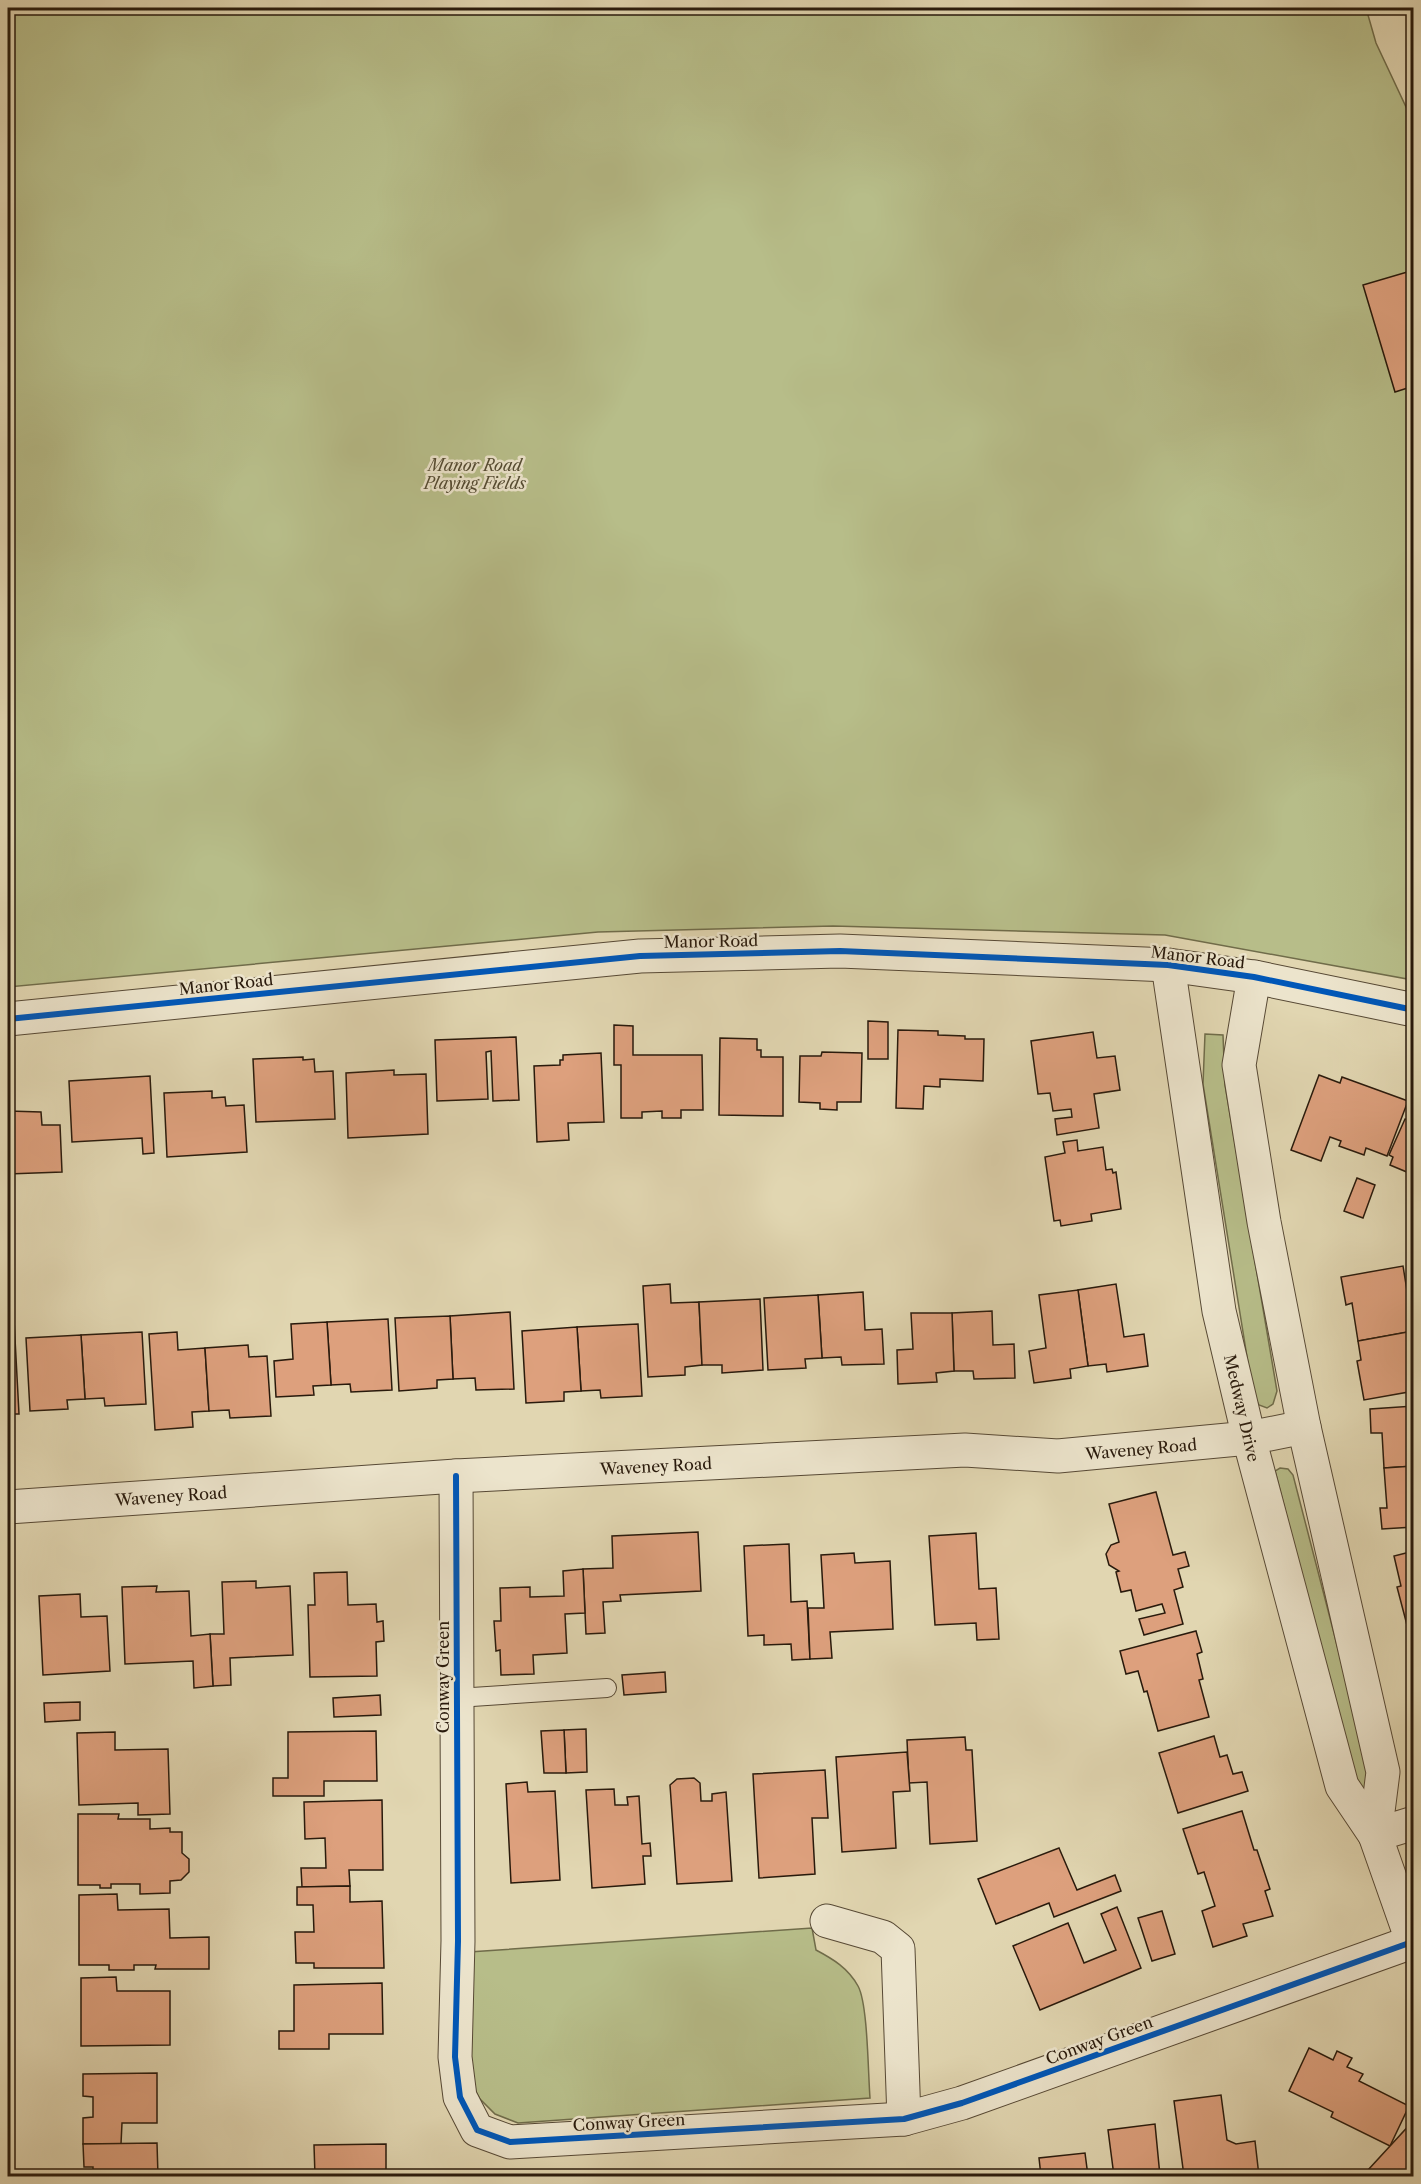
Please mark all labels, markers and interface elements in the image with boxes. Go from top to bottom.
park label: Manor Road Playing Fields [422,455,526,493]
street label: Manor Road [664,930,759,952]
street label: Manor Road [1150,941,1246,973]
street label: Manor Road [178,969,274,999]
street label: Medway Drive [1220,1352,1264,1464]
street label: Waveney Road [1083,1434,1198,1464]
street label: Waveney Road [598,1453,713,1479]
street label: Waveney Road [113,1482,228,1510]
street label: Conway Green [433,1621,453,1733]
street label: Conway Green [1043,2011,1155,2069]
street label: Conway Green [572,2109,686,2135]

